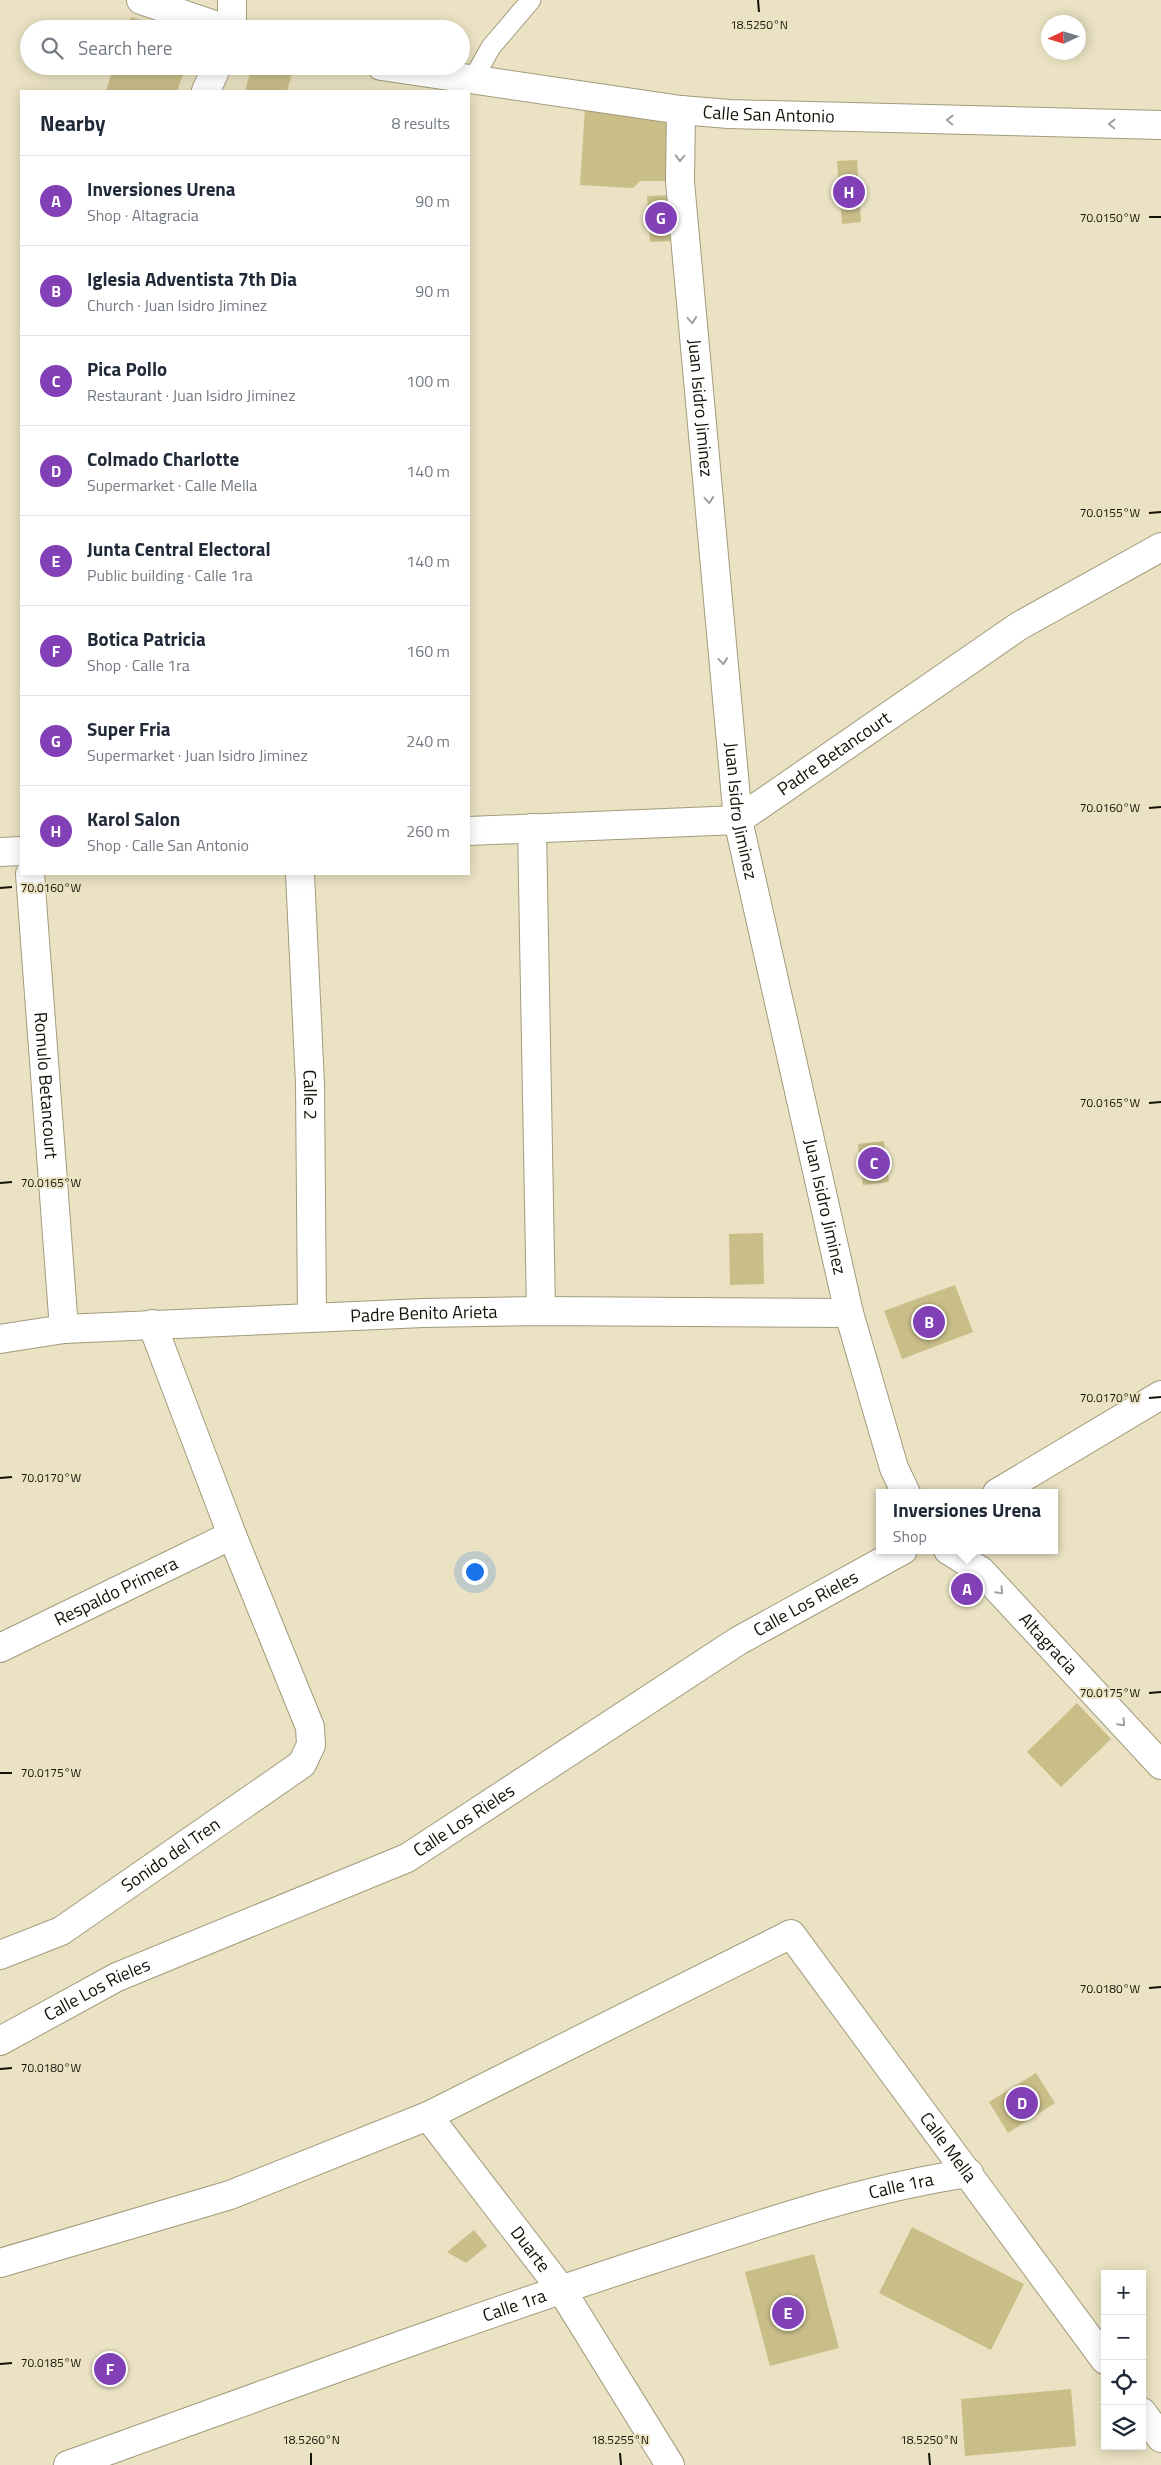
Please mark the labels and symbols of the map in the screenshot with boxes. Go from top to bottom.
text: 18.5250°N [730,15,788,34]
north arrow [1041,15,1086,60]
street label: Calle San Antonio [702,98,835,130]
one-way arrow [946,114,954,125]
one-way arrow [1108,118,1116,129]
one-way arrow [675,155,685,163]
pin: H [833,173,865,211]
pin: G [645,199,677,237]
text: 70.0150°W [1080,208,1140,227]
one-way arrow [686,317,697,325]
street label: Juan Isidro Jiminez [681,338,721,478]
one-way arrow [703,496,714,504]
text: 70.0155°W [1080,503,1140,522]
one-way arrow [718,658,729,666]
street label: Padre Betancourt [771,704,897,802]
street label: Juan Isidro Jiminez [718,741,765,882]
text: 70.0160°W [1080,798,1140,817]
text: 70.0160°W [21,878,81,897]
street label: Romulo Betancourt [27,1011,65,1160]
street label: Calle 2 [296,1069,324,1120]
text: 70.0165°W [1080,1093,1140,1112]
street label: Juan Isidro Jiminez [797,1136,854,1277]
pin: C [858,1144,890,1182]
text: 70.0165°W [21,1173,81,1192]
street label: Padre Benito Arieta [350,1298,498,1329]
pin: B [913,1303,945,1341]
text: 70.0170°W [1080,1388,1140,1407]
text: 70.0170°W [21,1468,81,1487]
street label: Respaldo Primera [49,1549,182,1633]
your location [462,1559,488,1585]
street label: Calle Los Rieles [748,1563,863,1643]
pin: A [951,1570,983,1608]
one-way arrow [994,1586,1003,1595]
street label: Altagracia [1013,1606,1084,1680]
text: 70.0175°W [1080,1683,1140,1702]
one-way arrow [1116,1717,1125,1726]
text: 70.0175°W [21,1763,81,1782]
street label: Calle Los Rieles [408,1777,520,1863]
street label: Sonido del Tren [115,1811,226,1899]
street label: Calle Los Rieles [39,1951,154,2028]
text: 70.0180°W [1080,1979,1140,1998]
text: 70.0180°W [21,2058,81,2077]
pin: D [1006,2084,1038,2122]
street label: Calle Mella [913,2106,984,2188]
street label: Calle 1ra [866,2165,936,2206]
street label: Duarte [504,2220,557,2278]
street label: Calle 1ra [479,2282,550,2329]
pin: E [772,2294,804,2332]
pin: F [94,2350,126,2388]
text: 70.0185°W [21,2353,81,2372]
text: 18.5260°N [282,2430,340,2449]
text: 18.5255°N [591,2430,649,2449]
text: 18.5250°N [900,2430,958,2449]

